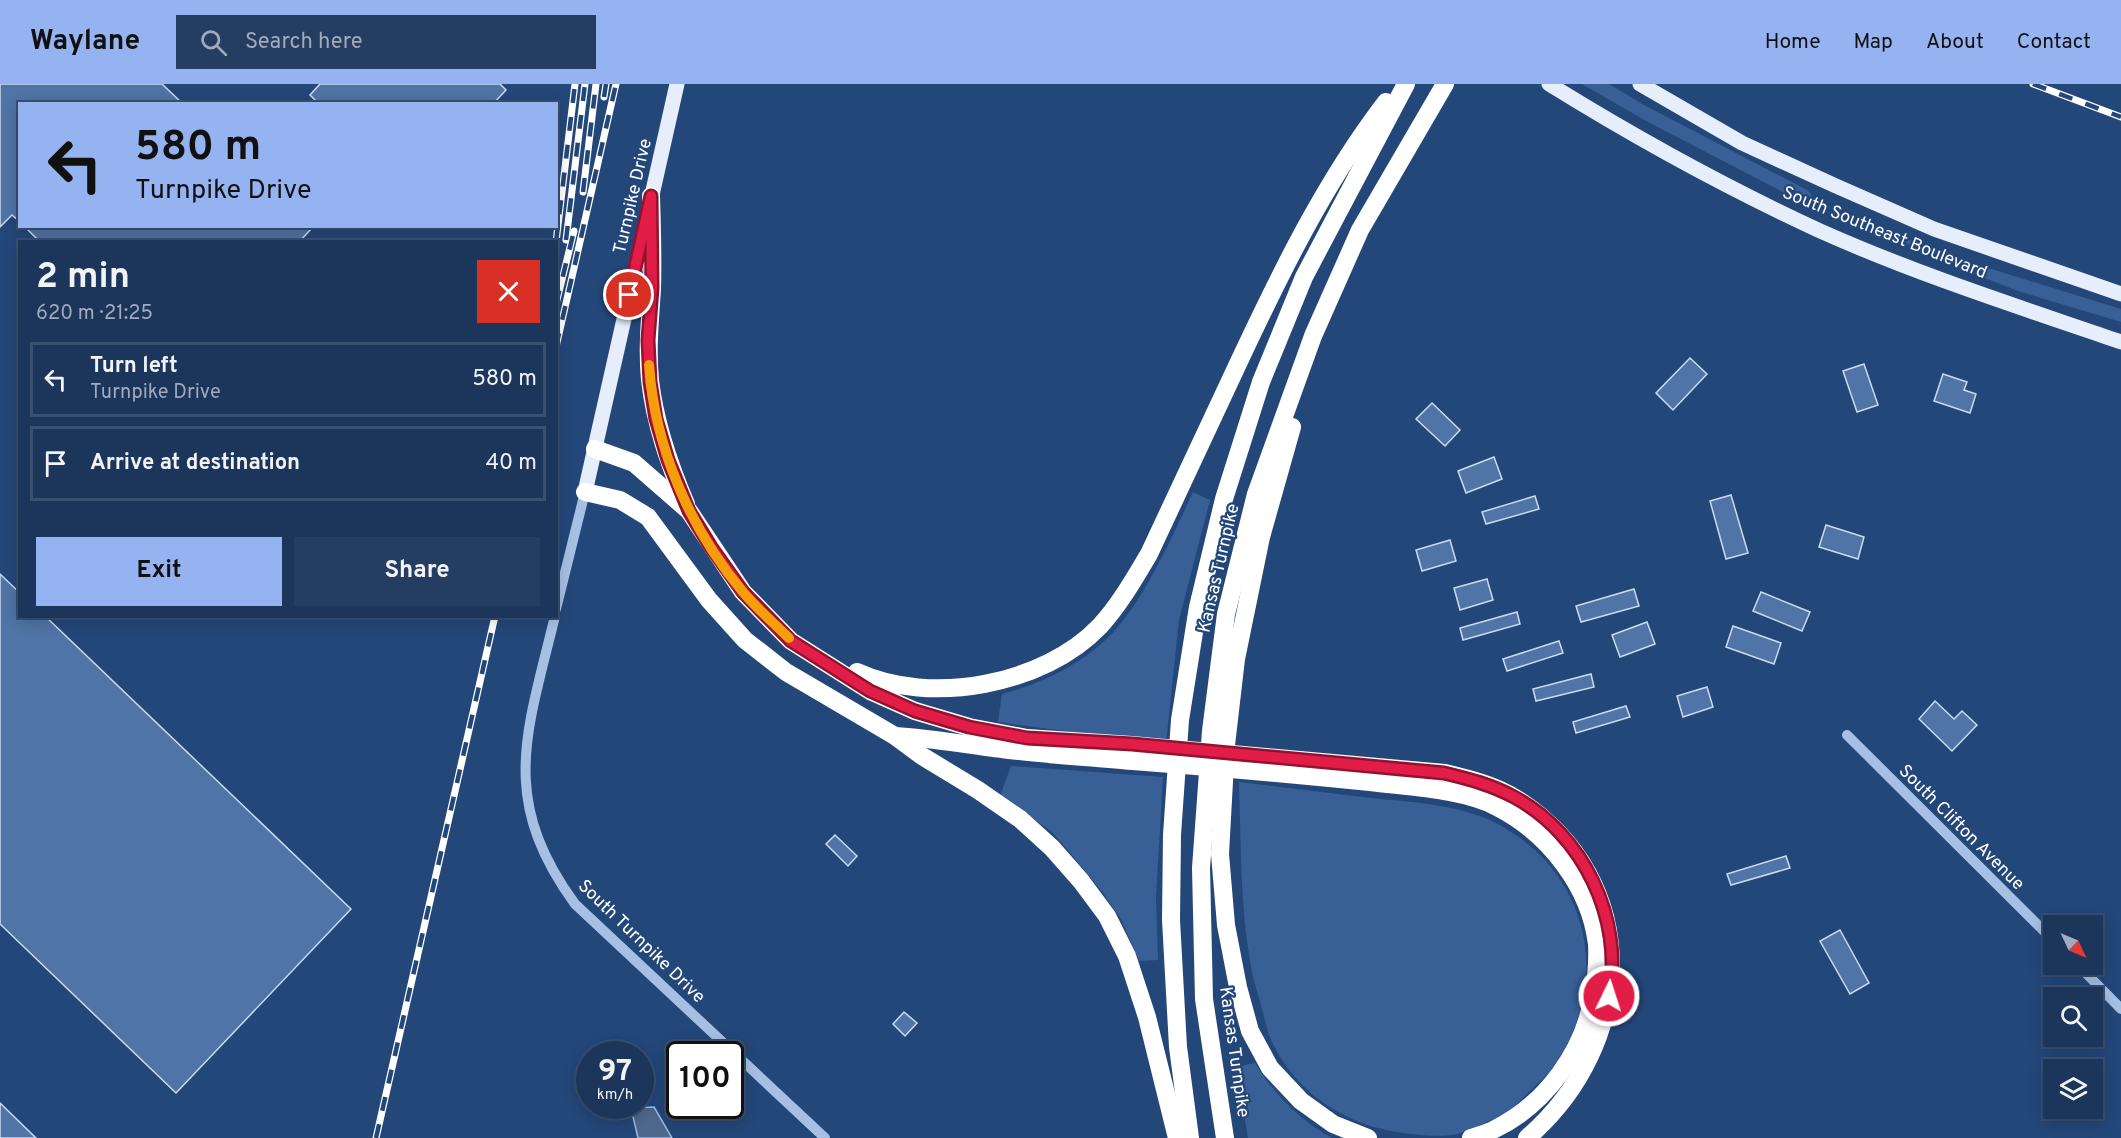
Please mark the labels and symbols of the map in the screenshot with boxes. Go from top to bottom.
street label: Turnpike Drive [609,136,658,256]
street label: South Southeast Boulevard [1779,182,1990,285]
pin [603,269,654,320]
street label: Kansas Turnpike [1193,501,1246,635]
street label: South Clifton Avenue [1893,760,2029,896]
street label: South Turnpike Drive [572,875,710,1009]
north arrow [2043,915,2103,975]
position arrow [1577,964,1641,1028]
street label: Kansas Turnpike [1213,985,1254,1119]
speed limit sign: 100 [666,1041,744,1119]

